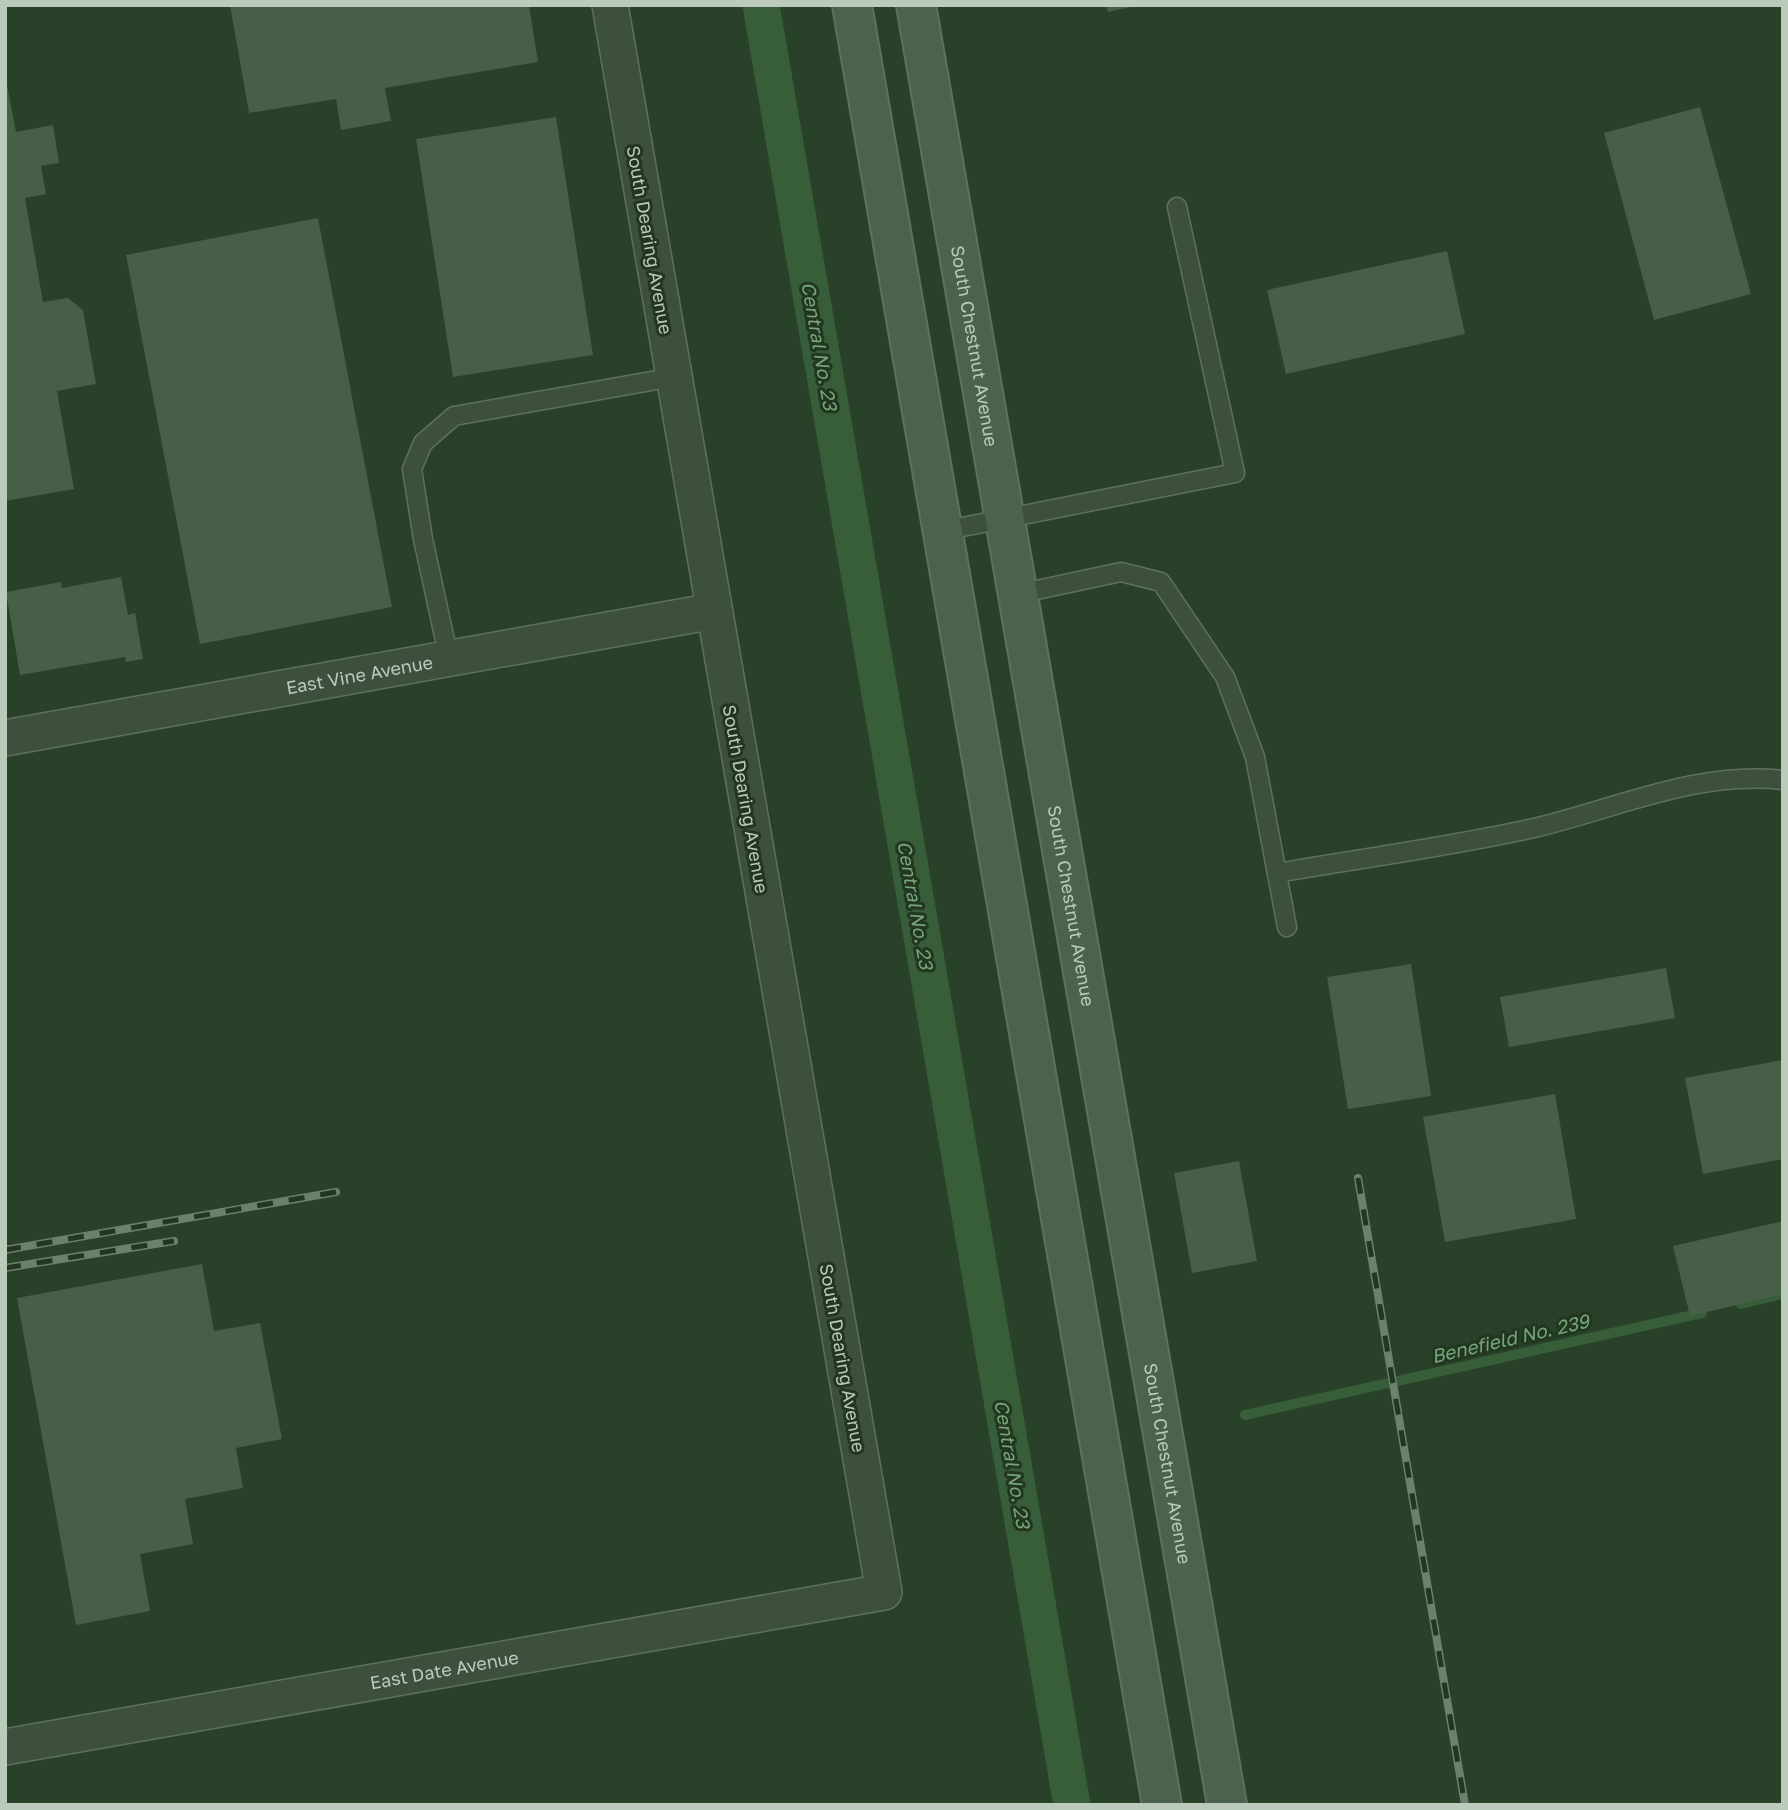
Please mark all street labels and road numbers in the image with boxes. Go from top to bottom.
street label: South Dearing Avenue [623,144,677,336]
street label: South Chestnut Avenue [947,244,1003,448]
street label: East Vine Avenue [284,651,435,698]
street label: South Dearing Avenue [719,703,773,895]
street label: South Chestnut Avenue [1043,803,1100,1008]
street label: South Dearing Avenue [816,1262,870,1454]
street label: South Chestnut Avenue [1140,1361,1196,1566]
street label: East Date Avenue [368,1646,520,1693]

